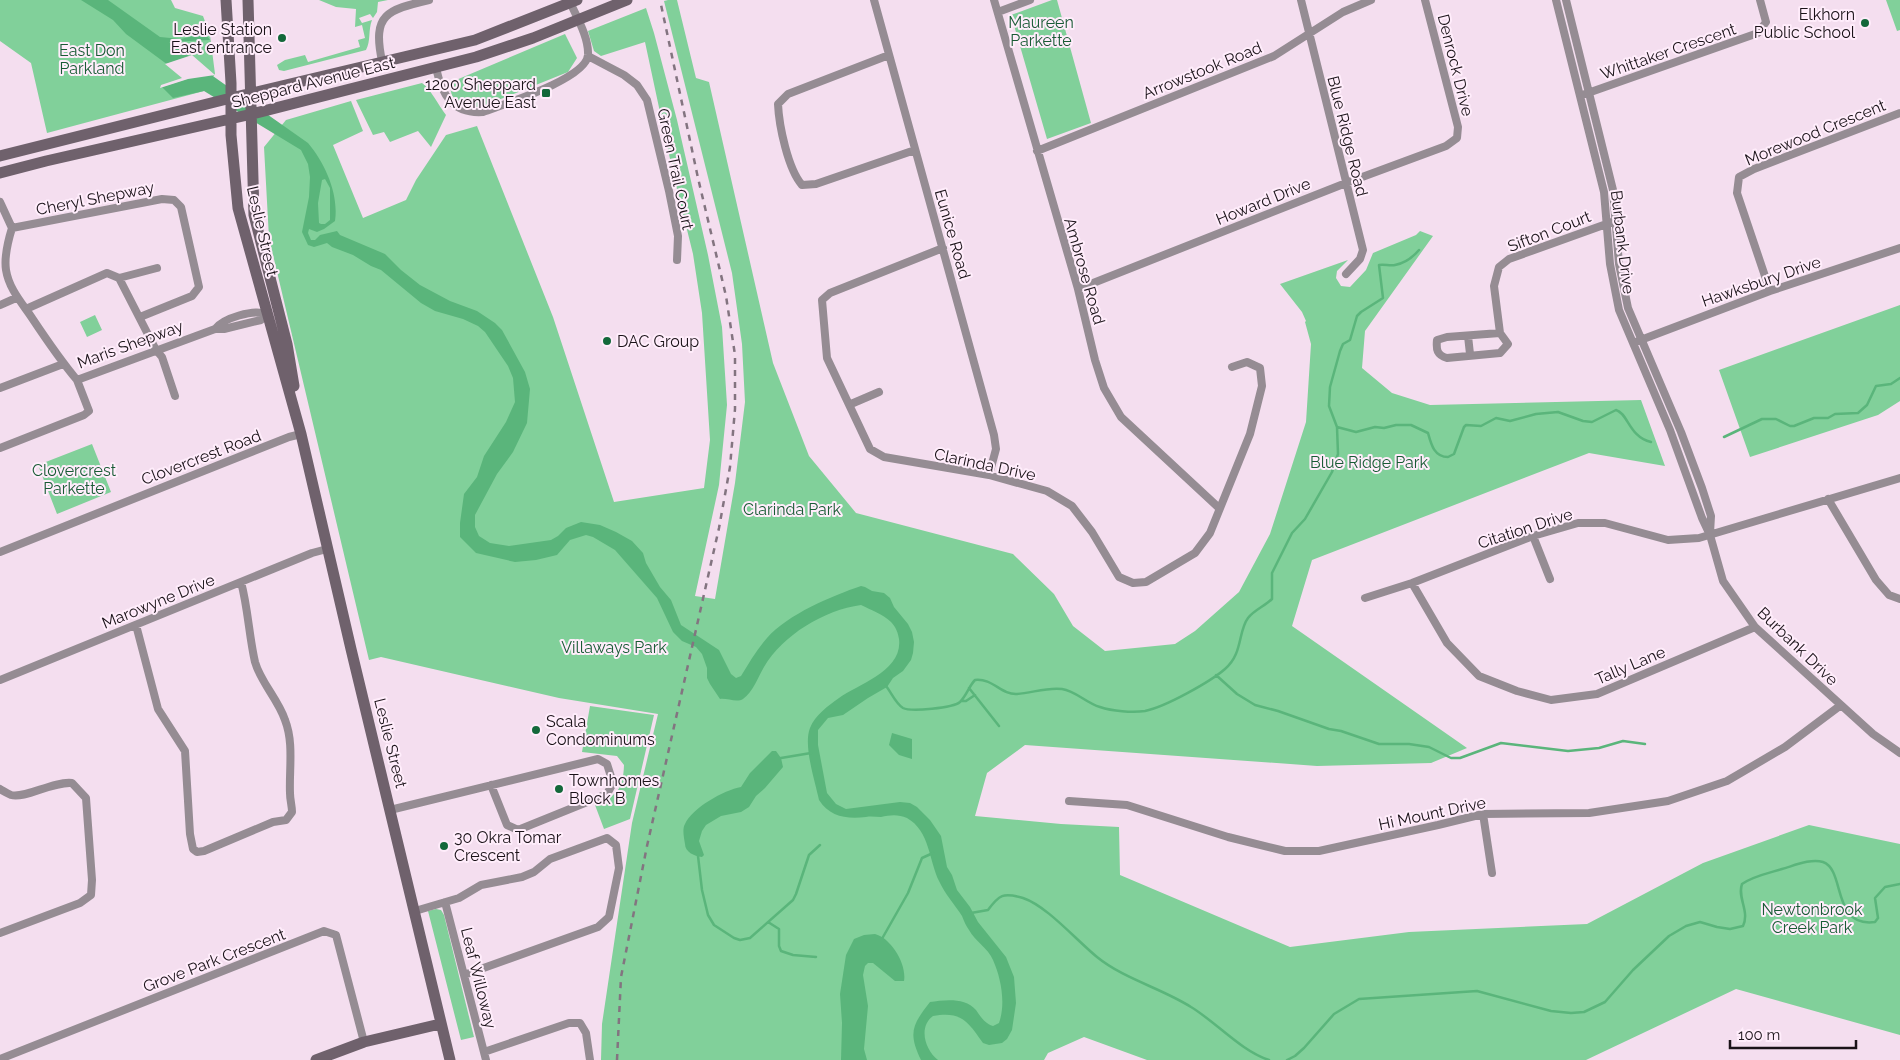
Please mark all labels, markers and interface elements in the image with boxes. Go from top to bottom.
place label: Elkhorn Public School [1754,5,1856,42]
street label: Denrock Drive [1434,12,1477,118]
park label: Maureen Parkette [1008,13,1074,50]
marker: Elkhorn Public School [1859,17,1871,29]
street label: Whittaker Crescent [1598,19,1739,84]
place label: Leslie Station East entrance [171,20,272,57]
marker: Leslie Station East entrance [276,32,288,44]
street label: Arrowstook Road [1140,38,1265,103]
park label: East Don Parkland [59,41,125,78]
street label: Sheppard Avenue East [230,53,397,112]
street label: Blue Ridge Road [1323,74,1372,198]
place label: 1200 Sheppard Avenue East [425,75,537,112]
marker: 1200 Sheppard Avenue East [540,87,552,99]
street label: Morewood Crescent [1742,95,1889,169]
street label: Green Trail Court [653,107,698,232]
street label: Howard Drive [1213,174,1313,229]
street label: Cheryl Shepway [34,178,156,219]
street label: Leslie Street [243,184,282,279]
street label: Eunice Road [931,187,974,281]
street label: Burbank Drive [1607,189,1638,295]
street label: Sifton Court [1505,207,1594,256]
street label: Ambrose Road [1060,216,1109,327]
street label: Hawksbury Drive [1699,252,1823,311]
street label: Maris Shepway [75,316,186,372]
place label: DAC Group [617,332,699,351]
marker: DAC Group [601,335,613,347]
street label: Clovercrest Road [139,426,264,489]
street label: Clarinda Drive [932,444,1037,485]
park label: Blue Ridge Park [1310,453,1428,472]
park label: Clovercrest Parkette [32,461,117,498]
park label: Clarinda Park [743,500,841,519]
street label: Citation Drive [1475,504,1575,553]
street label: Marowyne Drive [99,570,217,633]
street label: Burbank Drive [1753,603,1842,689]
park label: Villaways Park [561,638,667,657]
street label: Tally Lane [1592,642,1668,689]
street label: Leslie Street [370,696,411,791]
place label: Scala Condominums [546,712,655,749]
marker: Scala Condominums [530,724,542,736]
place label: Townhomes Block B [569,771,659,808]
marker: Townhomes Block B [553,783,565,795]
street label: Hi Mount Drive [1377,793,1487,834]
place label: 30 Okra Tomar Crescent [454,828,562,865]
marker: 30 Okra Tomar Crescent [438,840,450,852]
park label: Newtonbrook Creek Park [1761,900,1863,937]
street label: Grove Park Crescent [140,924,289,996]
street label: Leaf Willoway [457,925,500,1031]
scale bar [1730,1018,1856,1050]
text: 100 m [1738,1026,1780,1044]

